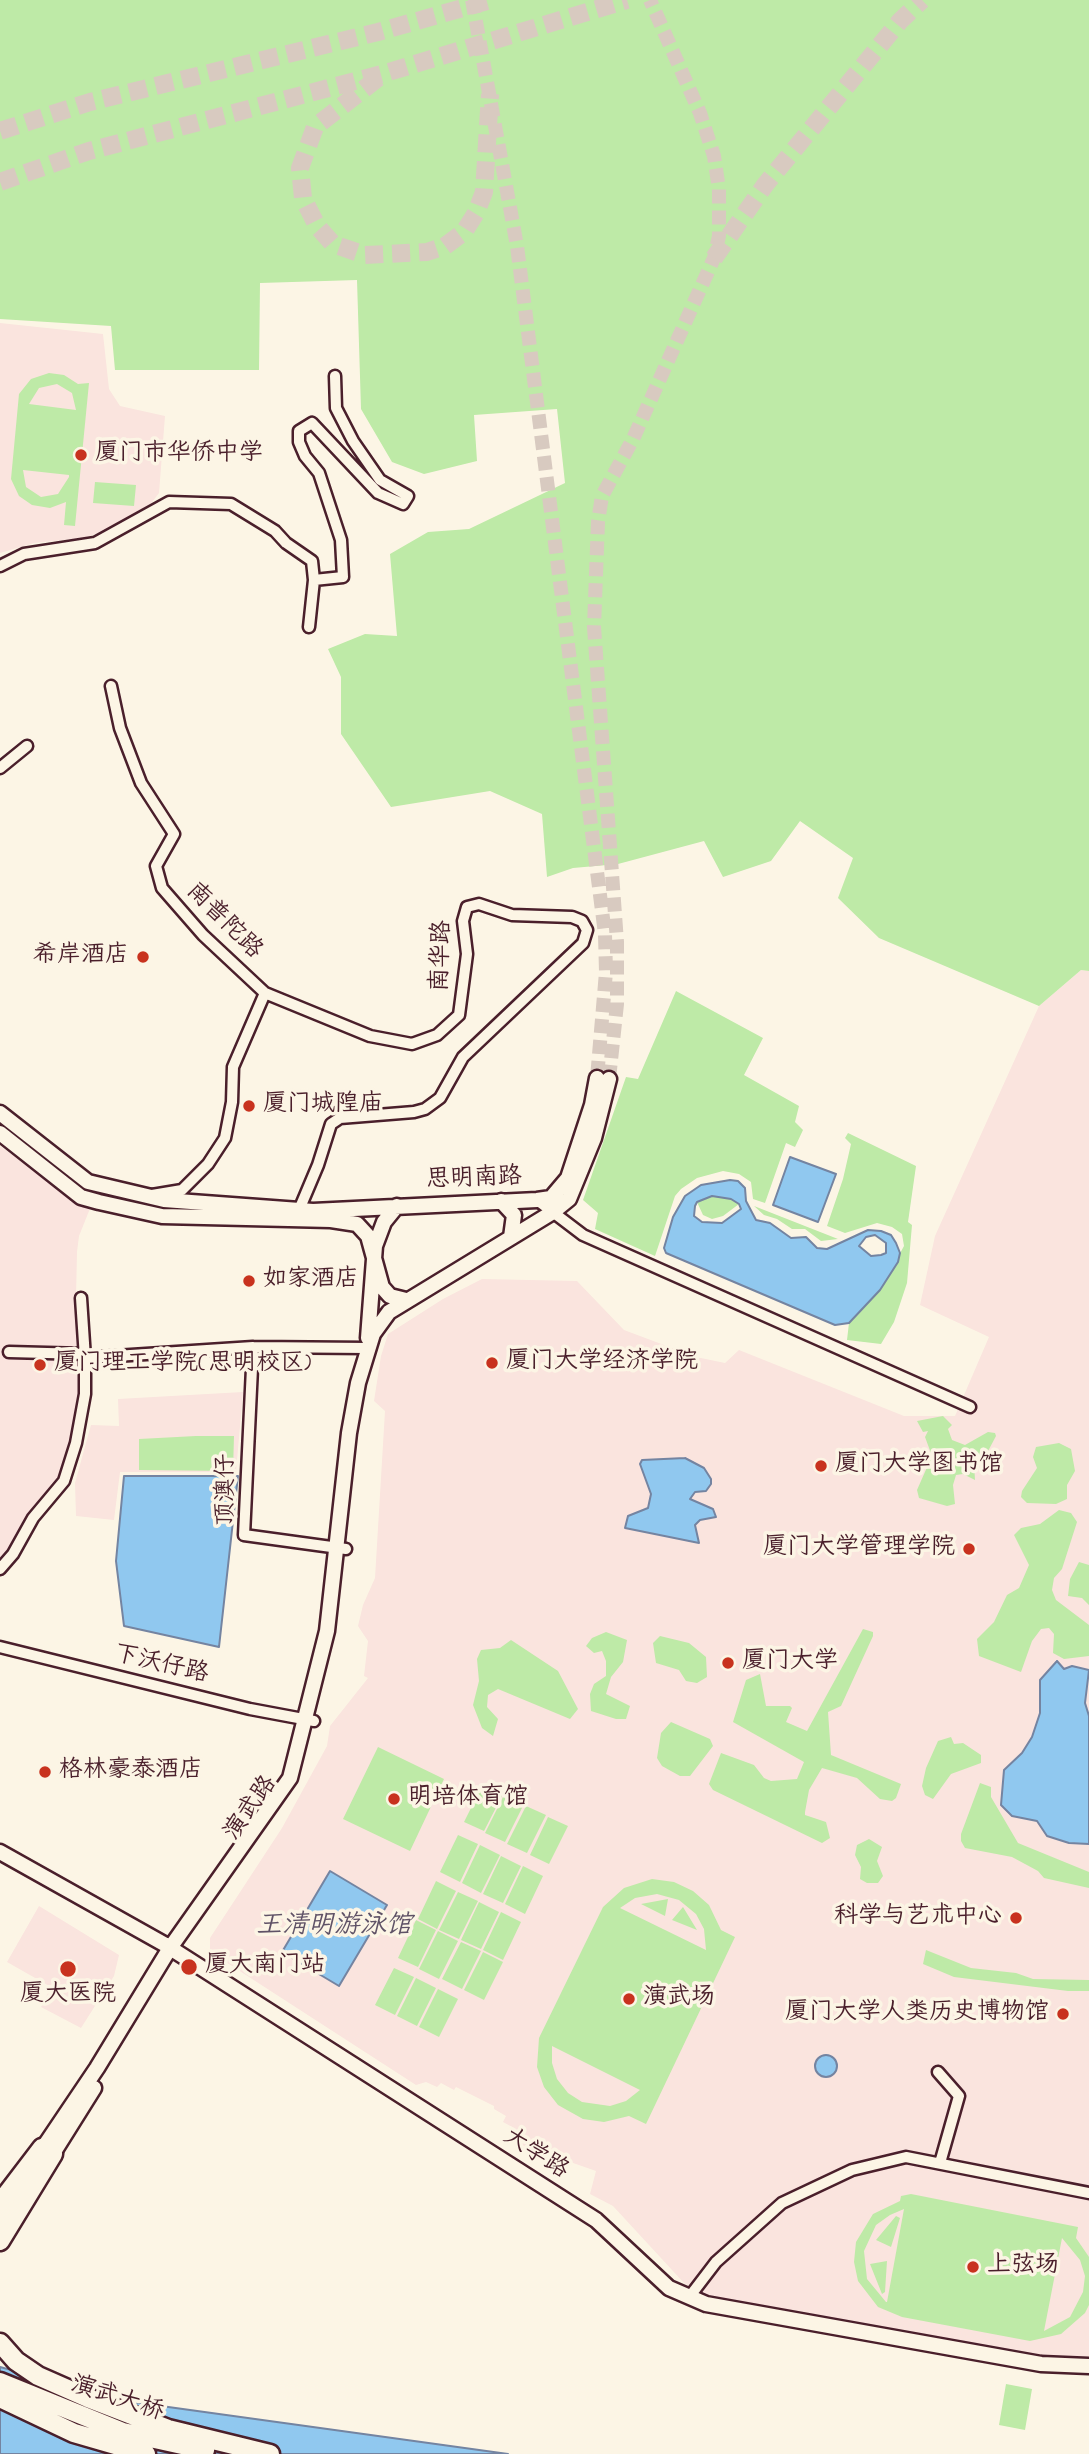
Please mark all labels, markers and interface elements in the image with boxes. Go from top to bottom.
place label: 厦门市华侨中学 [95,441,263,469]
marker: 厦门市华侨中学 [73,447,89,463]
street label: 南普陀路 [179,878,267,966]
street label: 南华路 [427,920,459,992]
place label: 希岸酒店 [33,943,129,971]
marker: 希岸酒店 [135,949,151,965]
place label: 厦门城隍庙 [263,1092,383,1120]
marker: 厦门城隍庙 [241,1098,257,1114]
street label: 思明南路 [426,1164,522,1196]
place label: 如家酒店 [263,1267,359,1295]
marker: 如家酒店 [241,1273,257,1289]
place label: 厦门大学经济学院 [506,1349,698,1377]
place label: 厦门理工学院(思明校区) [54,1351,311,1379]
marker: 厦门大学经济学院 [484,1355,500,1371]
marker: 厦门理工学院(思明校区) [32,1357,48,1373]
place label: 厦门大学图书馆 [835,1452,1003,1480]
street label: 顶澳仔 [214,1454,242,1526]
marker: 厦门大学图书馆 [813,1458,829,1474]
place label: 厦门大学管理学院 [763,1535,955,1563]
marker: 厦门大学管理学院 [961,1541,977,1557]
street label: 下沃仔路 [111,1641,211,1691]
place label: 厦门大学 [742,1649,838,1677]
marker: 厦门大学 [720,1655,736,1671]
place label: 格林豪泰酒店 [59,1758,203,1786]
marker: 格林豪泰酒店 [37,1764,53,1780]
street label: 演武路 [220,1771,284,1847]
place label: 明培体育馆 [408,1785,528,1813]
marker: 明培体育馆 [386,1791,402,1807]
place label: 科学与艺术中心 [834,1904,1002,1932]
marker: 科学与艺术中心 [1008,1910,1024,1926]
water label: 王清明游泳馆 [256,1912,412,1944]
place label: 厦大南门站 [205,1953,325,1981]
marker: 厦大南门站 [179,1957,199,1977]
marker: 厦大医院 [58,1959,78,1979]
place label: 厦大医院 [20,1982,116,2010]
place label: 演武场 [643,1985,715,2013]
marker: 演武场 [621,1991,637,2007]
place label: 厦门大学人类历史博物馆 [785,2000,1049,2028]
marker: 厦门大学人类历史博物馆 [1055,2006,1071,2022]
street label: 大学路 [497,2123,573,2187]
place label: 上弦场 [987,2253,1059,2281]
marker: 上弦场 [965,2259,981,2275]
street label: 演武大桥 [67,2371,167,2429]

